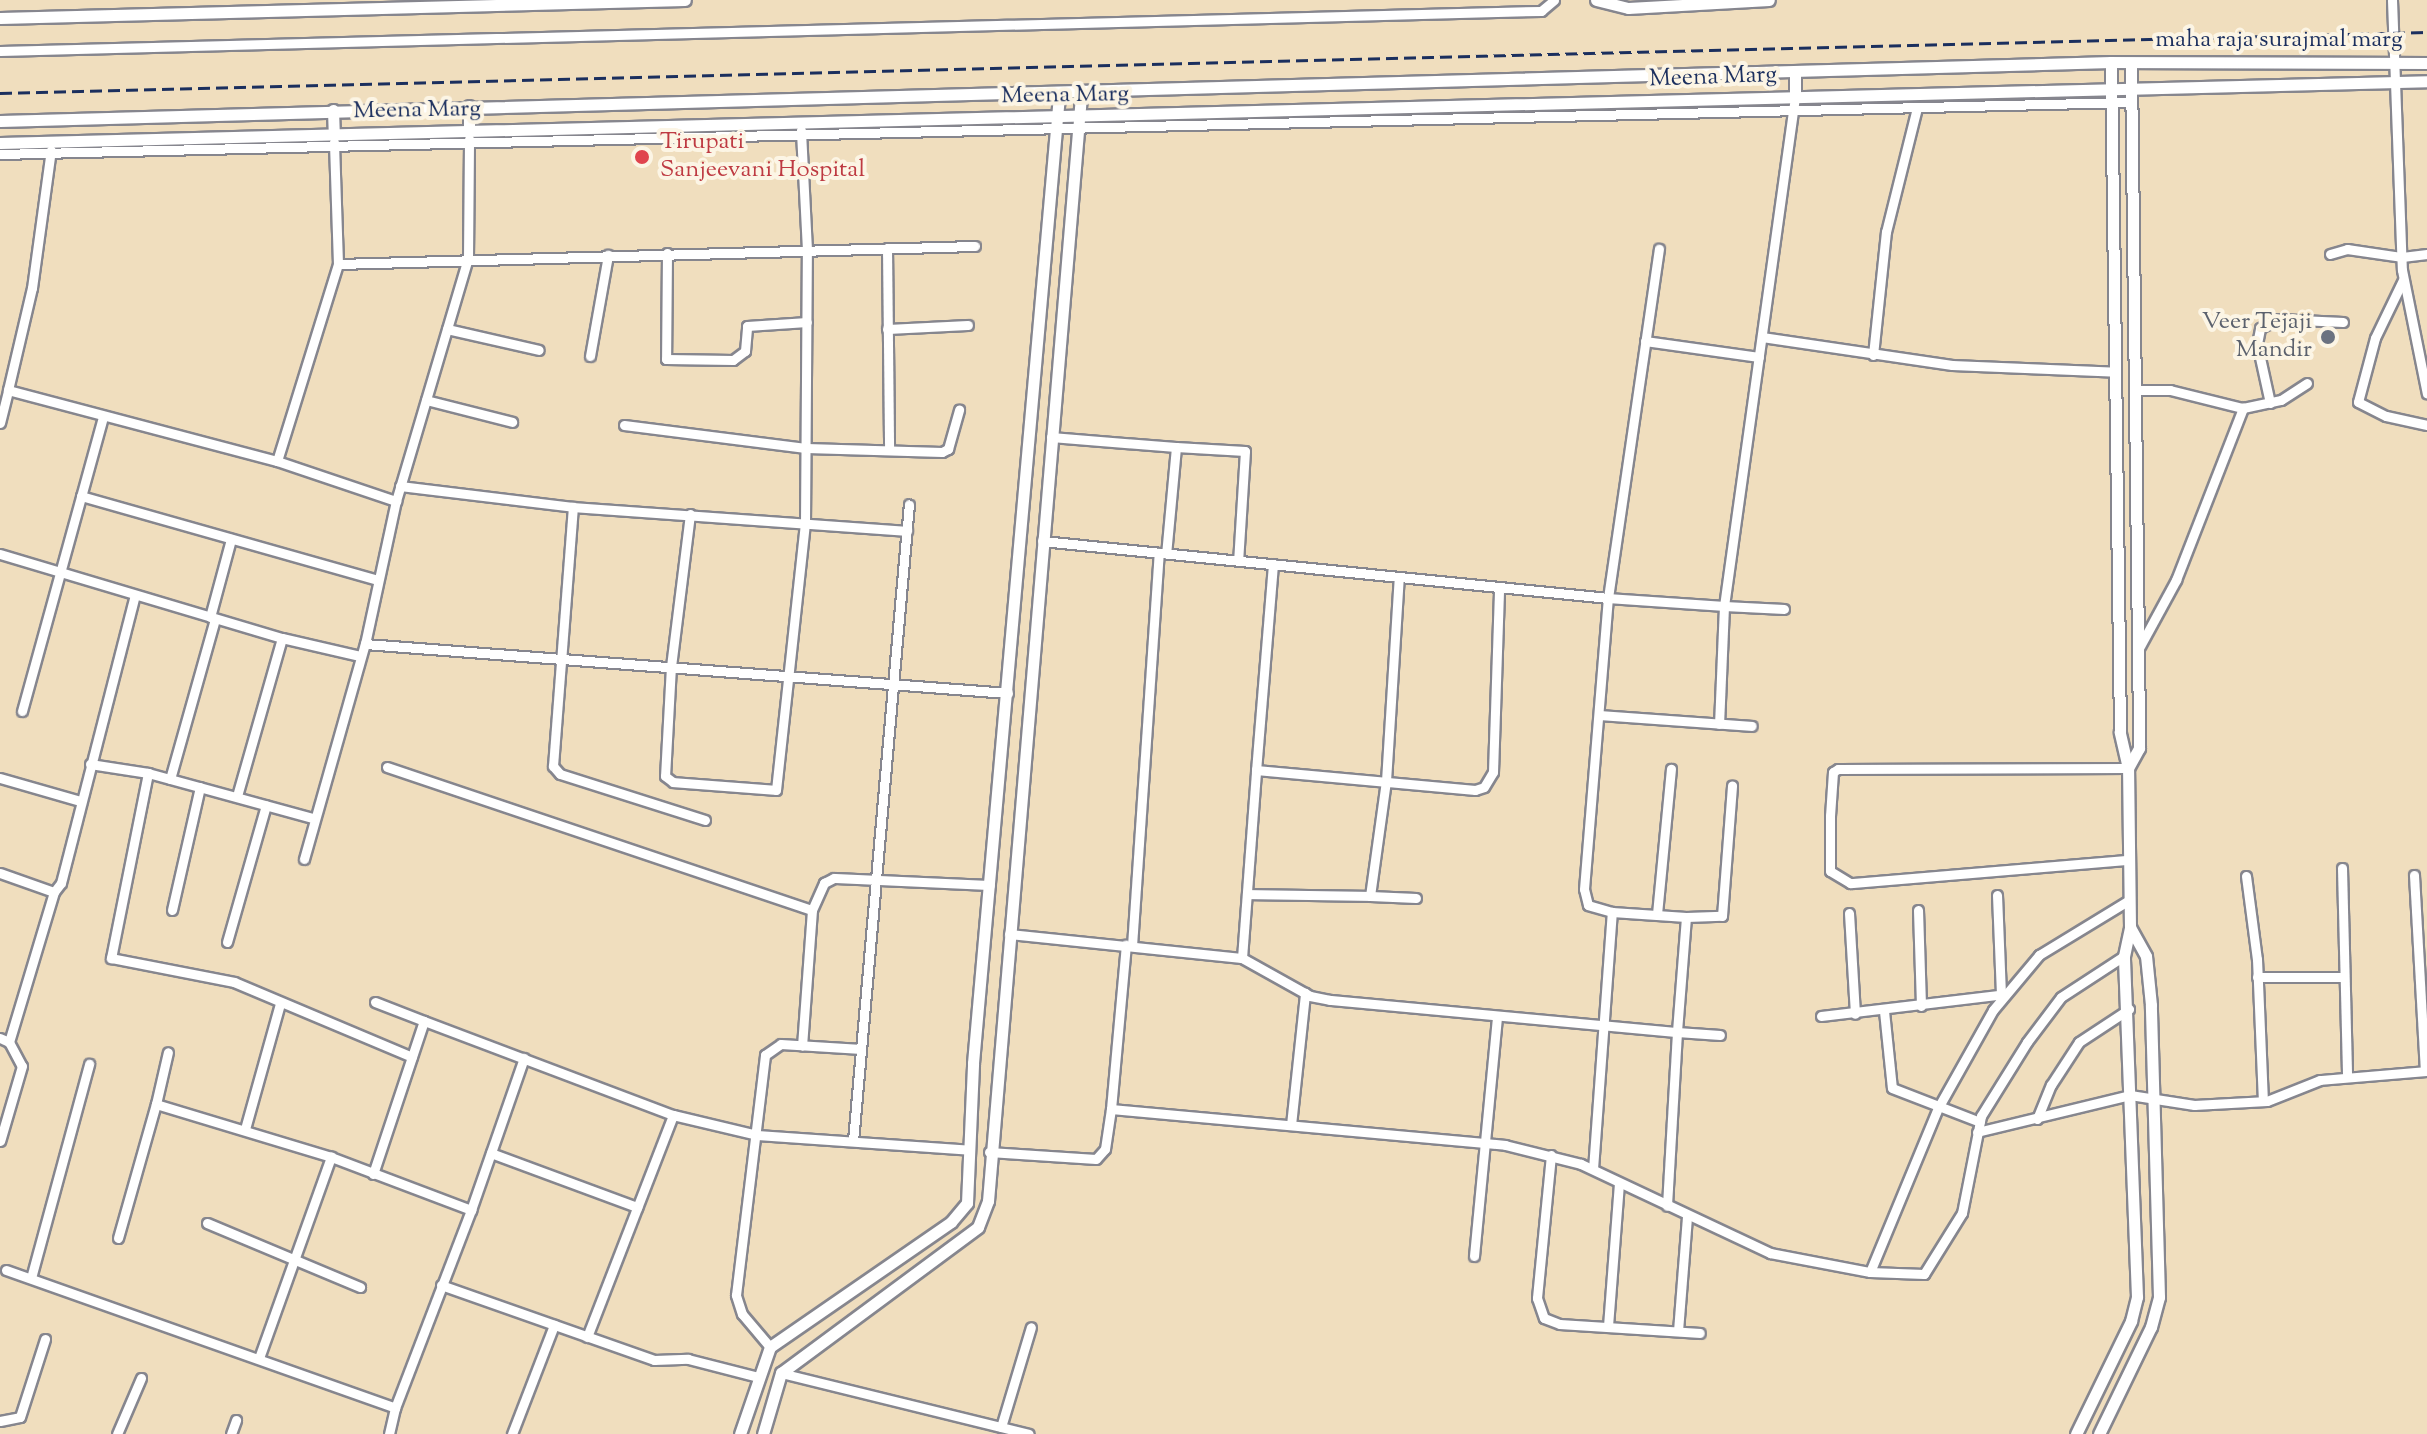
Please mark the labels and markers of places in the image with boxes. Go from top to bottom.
place label: Tirupati Sanjeevani Hospital [660,129,865,185]
marker: Tirupati Sanjeevani Hospital [631,146,653,168]
place label: Veer Tejaji Mandir [2202,309,2312,365]
marker: Veer Tejaji Mandir [2319,328,2337,346]

